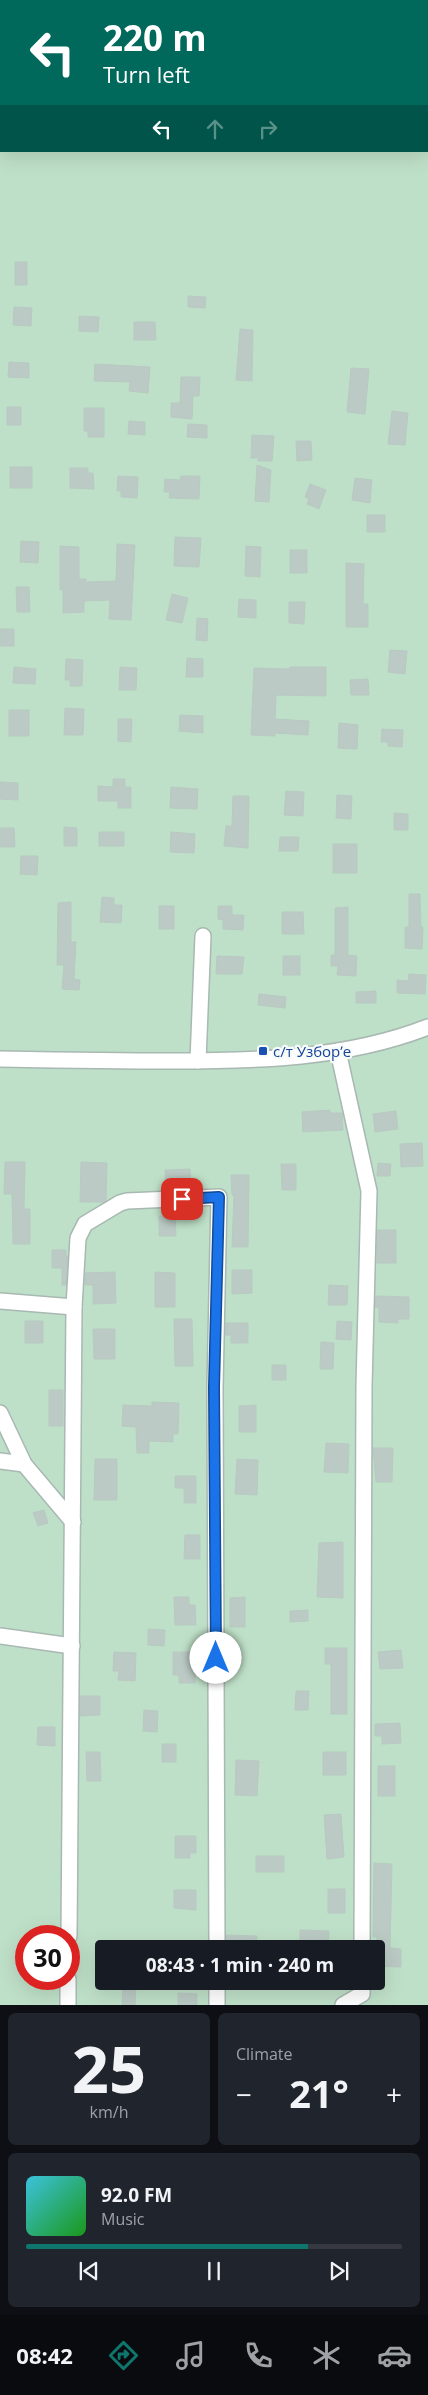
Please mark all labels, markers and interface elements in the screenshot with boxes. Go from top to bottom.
text: 220 m [103,14,207,61]
icon: left [20,20,85,85]
text: Turn left [103,59,190,89]
icon: left [148,115,176,143]
icon: ahead [201,115,229,143]
icon: right [254,115,282,143]
place label: с/т Узборʼе [273,1041,351,1061]
marker: с/т Узборʼе [257,1045,269,1057]
pin [161,1178,203,1220]
icon: arrive [168,1185,196,1213]
position arrow [189,1631,241,1683]
speed limit sign: 30 [15,1925,80,1990]
text: 08:43 · 1 min · 240 m [146,1952,334,1978]
text: 25 [72,2024,146,2112]
text: Climate [236,2043,293,2065]
text: 21° [289,2067,349,2119]
text: − [236,2075,252,2113]
text: + [386,2075,402,2113]
text: km/h [90,2101,128,2123]
text: 92.0 FM [101,2182,172,2208]
text: Music [101,2208,145,2230]
icon: previous [75,2257,103,2285]
icon: pause [200,2257,228,2285]
icon: next [325,2257,353,2285]
icon: directions [106,2338,141,2373]
icon: music [173,2338,208,2373]
icon: phone [241,2338,276,2373]
icon: climate [309,2338,344,2373]
icon: car [377,2338,412,2373]
text: 08:42 [16,2340,73,2370]

